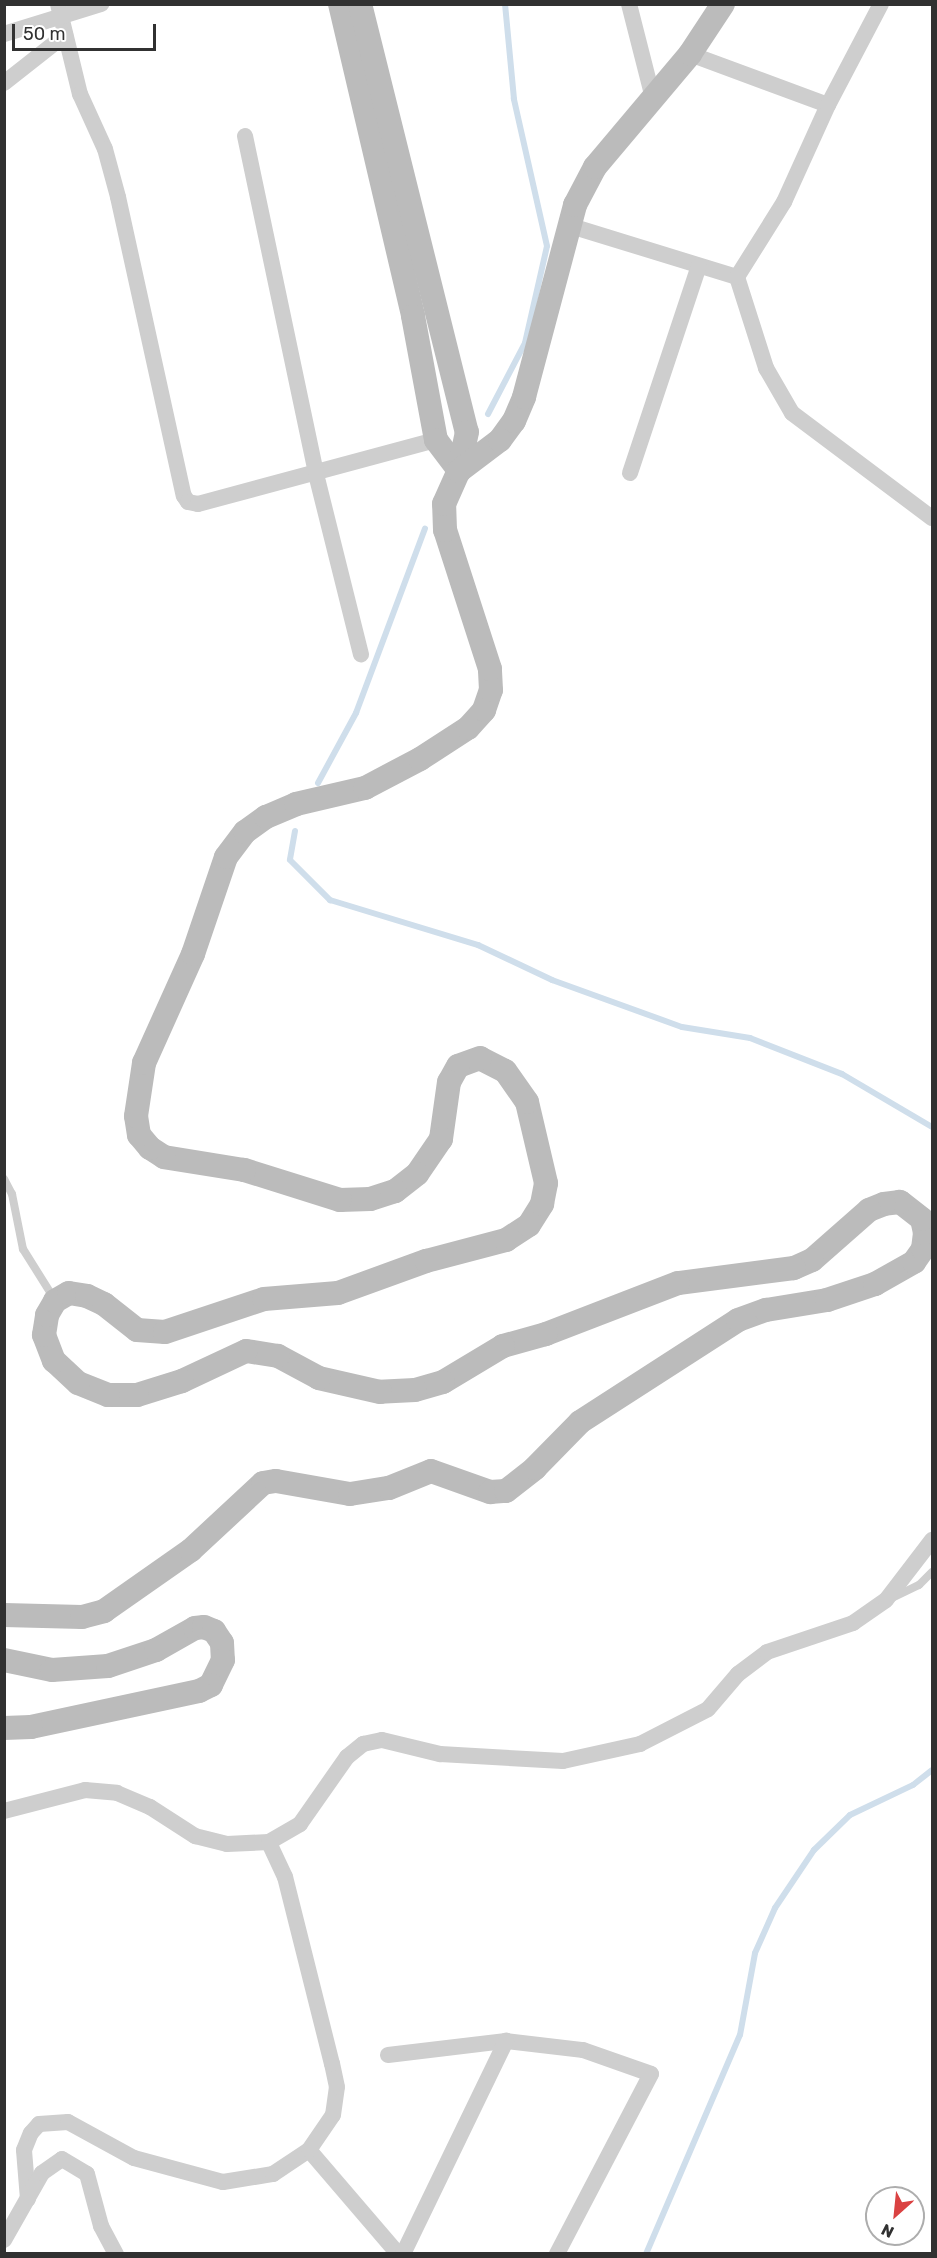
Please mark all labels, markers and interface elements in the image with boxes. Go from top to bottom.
scale bar [15,12,159,50]
text: 50 m [23,23,66,45]
north arrow [865,2186,925,2246]
text: N [878,2220,897,2242]

